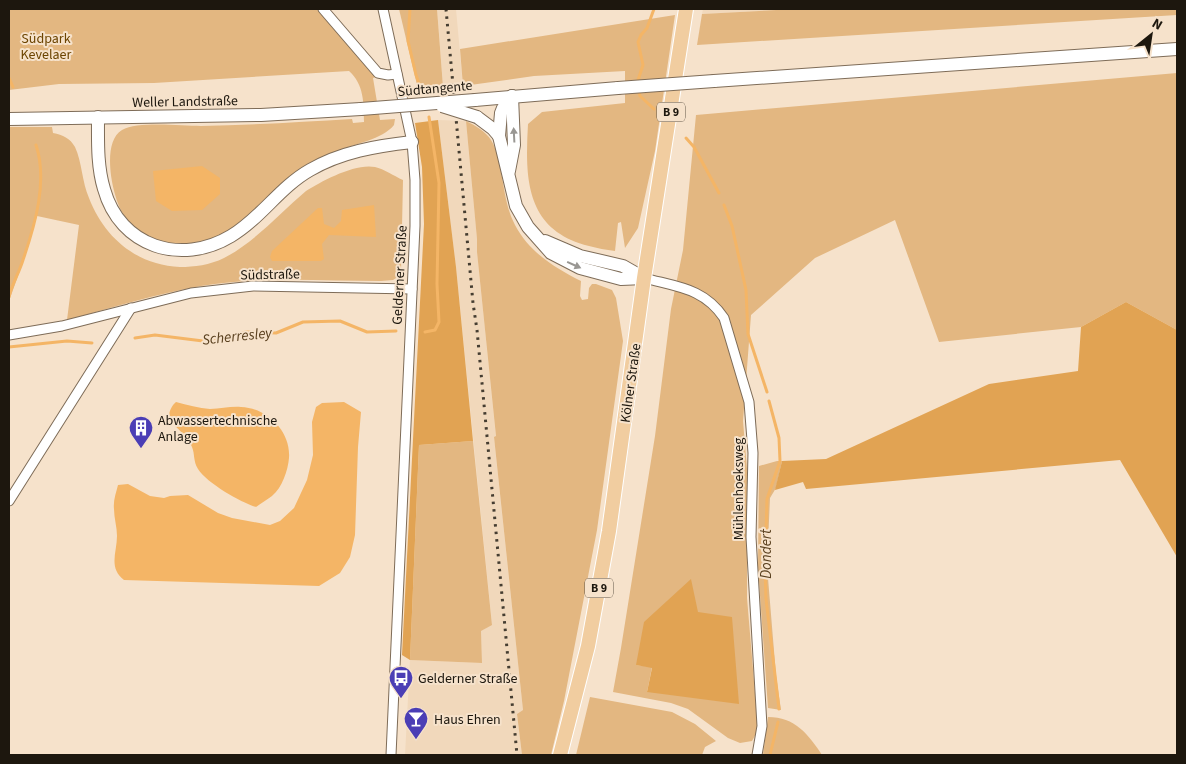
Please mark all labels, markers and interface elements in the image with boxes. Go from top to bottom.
north arrow [1126,10,1176,60]
text: N [1148,14,1166,36]
park label: Südpark Kevelaer [21,29,72,65]
street label: Südtangente [397,76,473,102]
street label: Weller Landstraße [132,91,238,113]
road number: B 9 [657,102,685,121]
one-way arrow [510,127,518,143]
street label: Gelderner Straße [387,225,413,325]
one-way arrow [567,262,581,270]
street label: Südstraße [240,264,300,286]
water label: Scherresley [201,322,274,351]
street label: Kölner Straße [616,342,646,424]
place label: Abwassertechnische Anlage [158,411,277,447]
building icon: Abwassertechnische Anlage [128,415,154,449]
street label: Mühlenhoeksweg [729,438,749,540]
water label: Dondert [756,528,777,579]
road number: B 9 [585,578,613,598]
bus stop icon: Gelderner Straße [388,665,414,699]
place label: Gelderner Straße [418,669,518,689]
bar icon: Haus Ehren [403,706,429,740]
place label: Haus Ehren [434,710,501,730]

